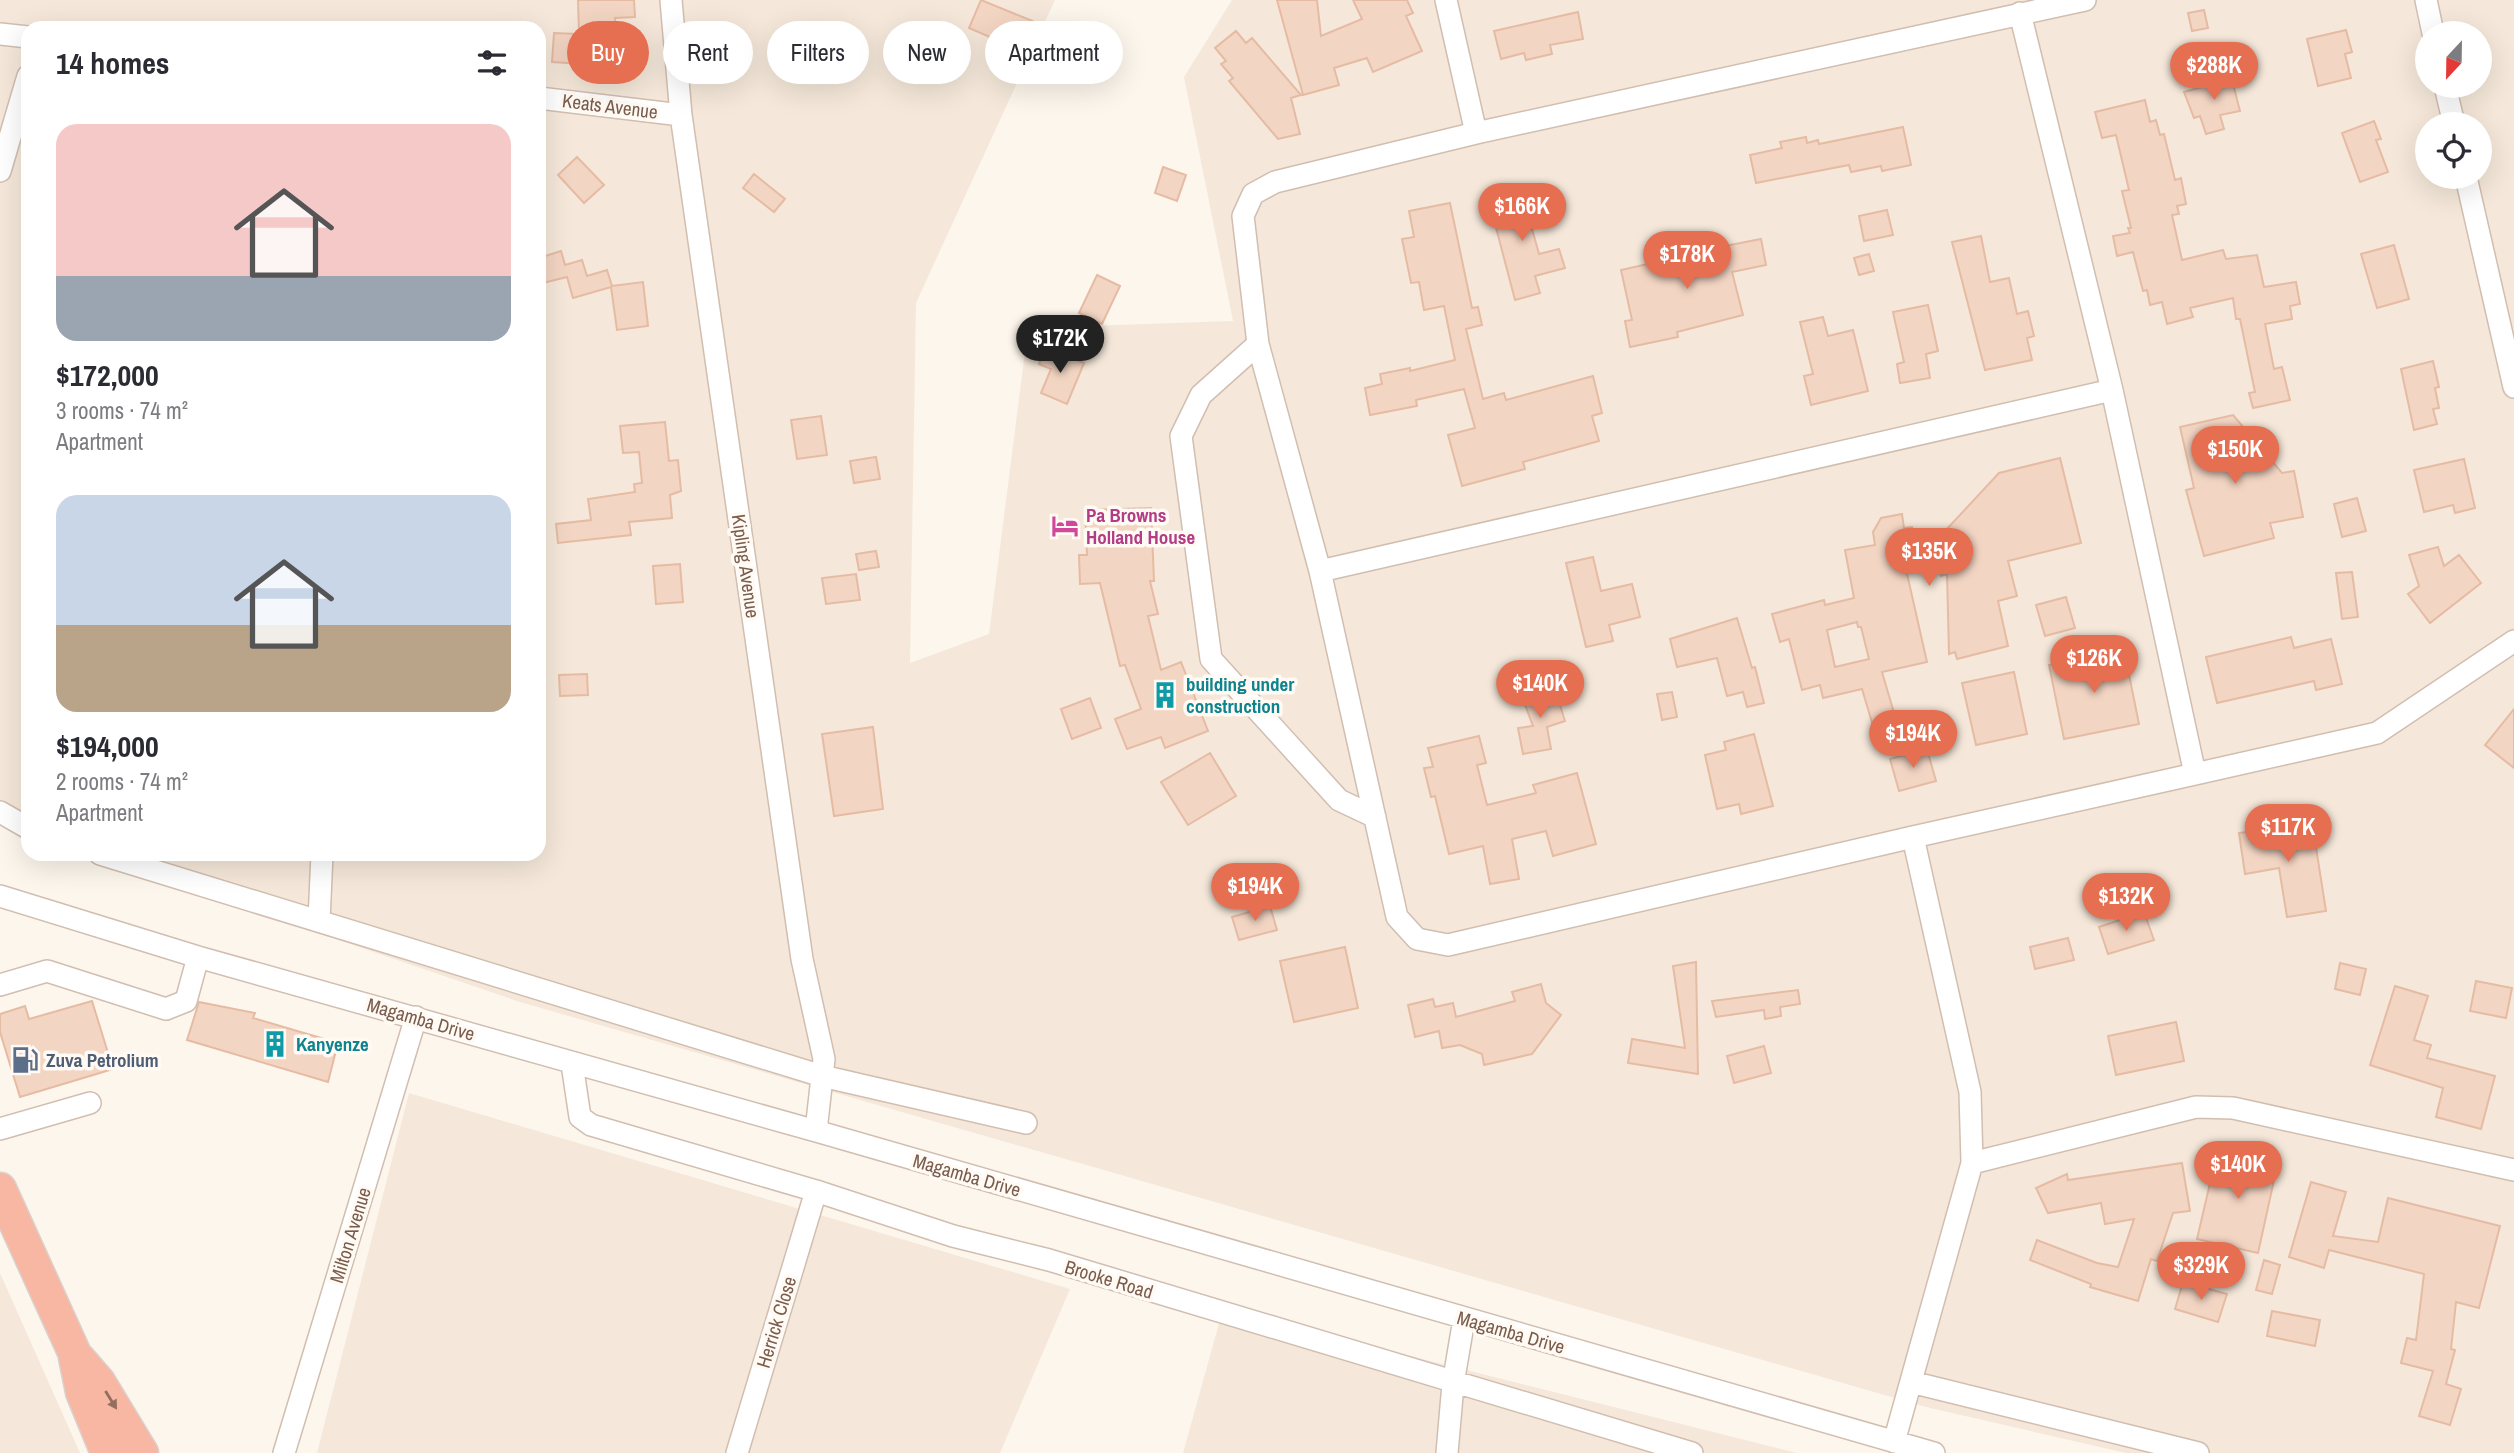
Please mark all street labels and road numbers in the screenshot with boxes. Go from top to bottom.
street label: Keats Avenue [561,87,659,125]
street label: Kipling Avenue [726,512,766,620]
street label: Magamba Drive [364,991,478,1047]
street label: Magamba Drive [910,1147,1024,1203]
street label: Milton Avenue [323,1184,377,1286]
street label: Brooke Road [1062,1253,1156,1305]
street label: Herrick Close [750,1273,802,1371]
street label: Magamba Drive [1454,1304,1568,1360]

